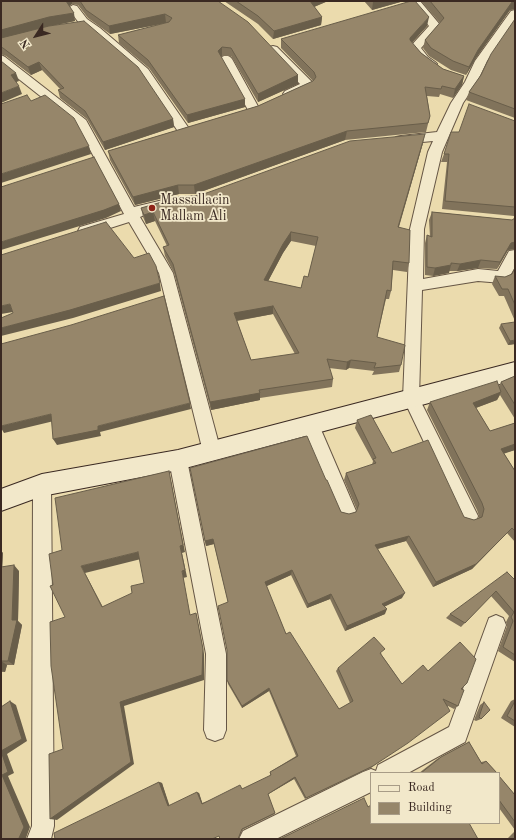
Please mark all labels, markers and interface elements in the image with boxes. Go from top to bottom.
north arrow [16,16,56,56]
text: N [19,37,33,50]
place label: Massallacin Mallam Ali [160,192,230,224]
marker: Massallacin Mallam Ali [147,203,157,213]
legend [370,772,500,824]
text: Road [408,782,435,794]
text: Building [408,802,452,814]

